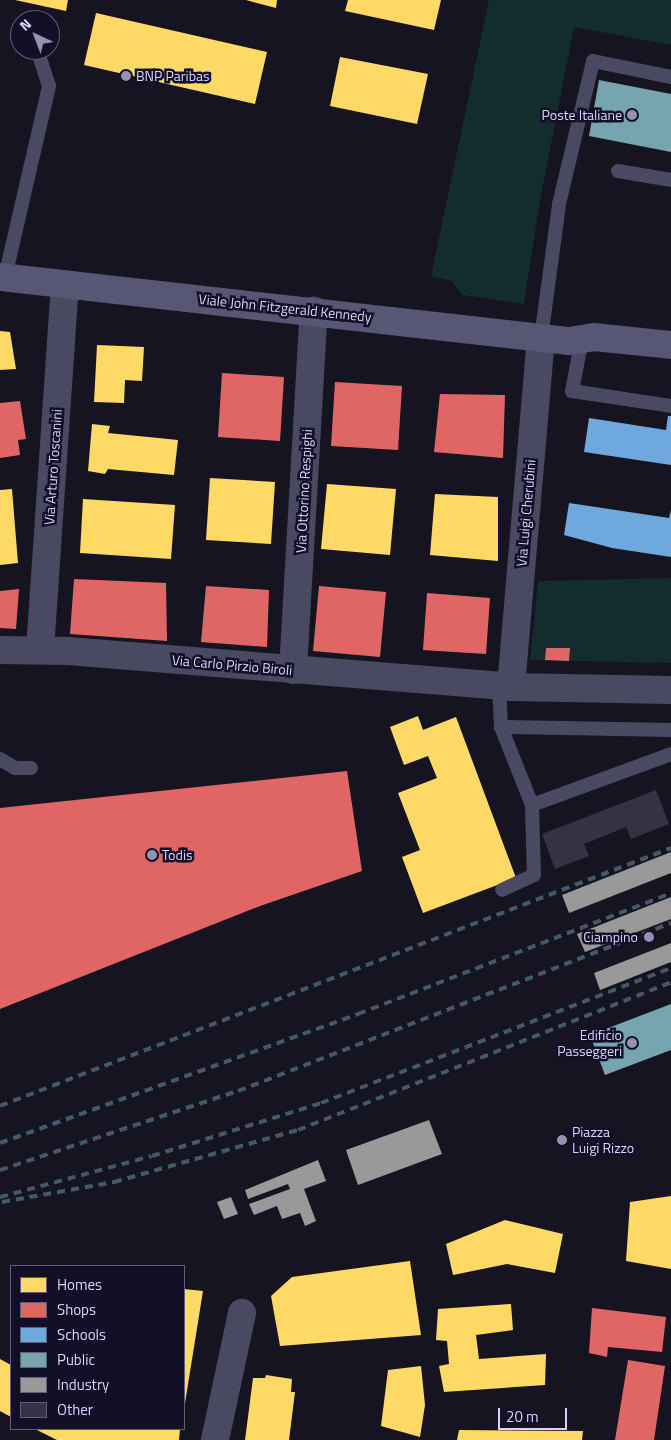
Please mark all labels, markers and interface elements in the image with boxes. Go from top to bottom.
north arrow [10,10,60,60]
text: N [14,13,36,35]
place label: BNP Paribas [136,68,210,84]
marker: BNP Paribas [120,70,132,82]
place label: Poste Italiane [542,107,622,123]
marker: Poste Italiane [626,109,638,121]
street label: Viale John Fitzgerald Kennedy [198,291,372,325]
street label: Via Arturo Toscanini [41,408,65,526]
street label: Via Ottorino Respighi [292,429,316,553]
street label: Via Luigi Cherubini [513,459,539,567]
street label: Via Carlo Pirzio Biroli [171,651,293,679]
place label: Todis [162,847,192,863]
marker: Todis [146,849,158,861]
place label: Ciampino [583,929,638,945]
marker: Ciampino [642,930,656,944]
place label: Edificio Passeggeri [557,1027,622,1060]
marker: Edificio Passeggeri [626,1037,638,1049]
place label: Piazza Luigi Rizzo [572,1124,634,1156]
marker: Piazza Luigi Rizzo [556,1134,568,1146]
legend [10,1265,185,1430]
text: Homes [57,1273,102,1296]
text: Shops [57,1298,96,1321]
text: Schools [57,1323,106,1346]
text: Public [57,1348,95,1371]
text: Industry [57,1373,109,1396]
text: Other [57,1398,93,1421]
scale bar [501,1398,570,1430]
text: 20 m [506,1405,539,1428]

